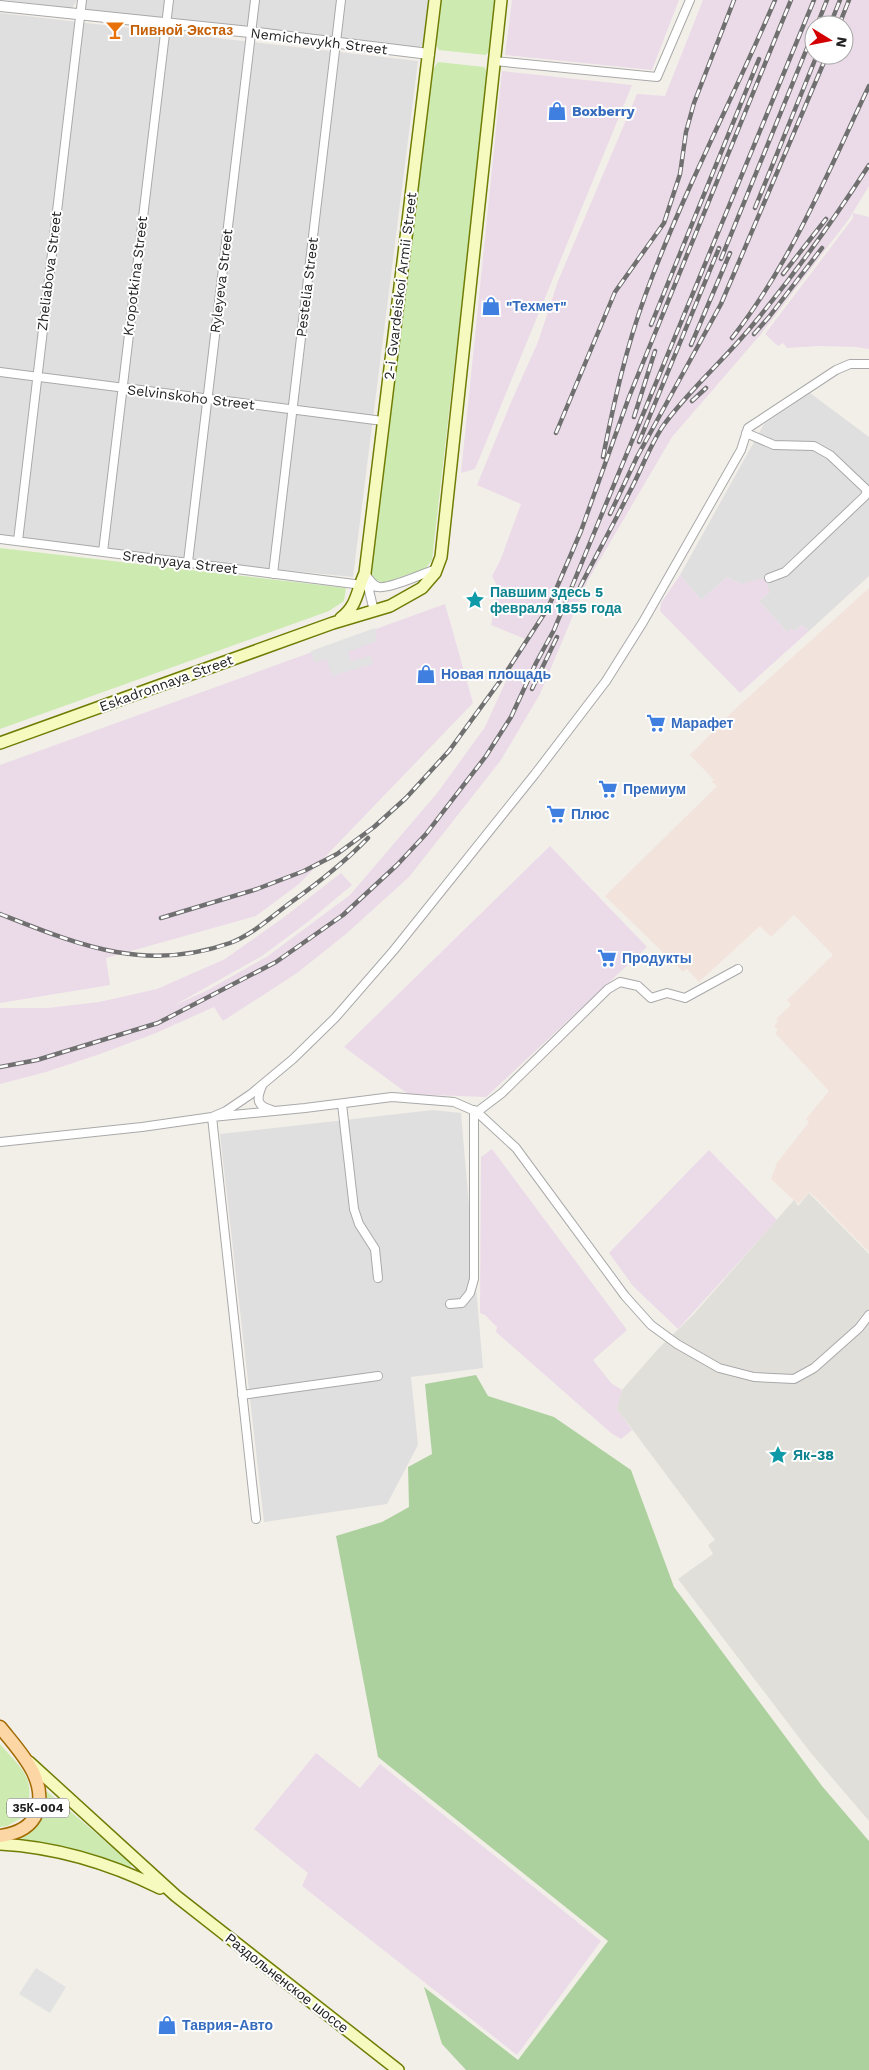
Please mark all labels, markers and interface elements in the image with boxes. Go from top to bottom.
north arrow [804,15,854,65]
bar icon: Пивной Экстаз [104,19,126,41]
place label: Пивной Экстаз [130,22,233,38]
street label: Nemichevykh Street [250,25,388,57]
text: N [833,36,851,49]
shop icon: Boxberry [546,100,568,122]
place label: Boxberry [572,103,635,119]
street label: 2-i Gvardeiskoi Armii Street [381,191,419,381]
street label: Zheliabova Street [34,210,64,332]
street label: Kropotkina Street [120,215,150,337]
street label: Ryleyeva Street [207,228,235,334]
street label: Pestelia Street [293,236,321,338]
shop icon: "Техмет" [480,295,502,317]
place label: "Техмет" [506,298,567,314]
street label: Selvinskoho Street [126,381,256,413]
street label: Srednyaya Street [122,547,239,577]
place label: Павшим здесь 5 февраля 1855 года [490,584,622,616]
place icon: Павшим здесь 5 февраля 1855 года [464,589,486,611]
street label: Eskadronnaya Street [97,651,235,715]
shop icon: Новая площадь [415,663,437,685]
place label: Новая площадь [441,666,551,682]
supermarket icon: Марафет [645,712,667,734]
place label: Марафет [671,715,734,731]
supermarket icon: Премиум [597,778,619,800]
place label: Премиум [623,781,686,797]
supermarket icon: Плюс [545,803,567,825]
place label: Плюс [571,806,610,822]
supermarket icon: Продукты [596,947,618,969]
place label: Продукты [622,950,692,966]
place icon: Як-38 [767,1444,789,1466]
place label: Як-38 [793,1447,834,1463]
road number: 35К-004 [7,1799,69,1818]
street label: Раздольненское шоссе [222,1930,352,2036]
shop icon: Таврия-Авто [156,2014,178,2036]
place label: Таврия-Авто [182,2017,273,2033]

